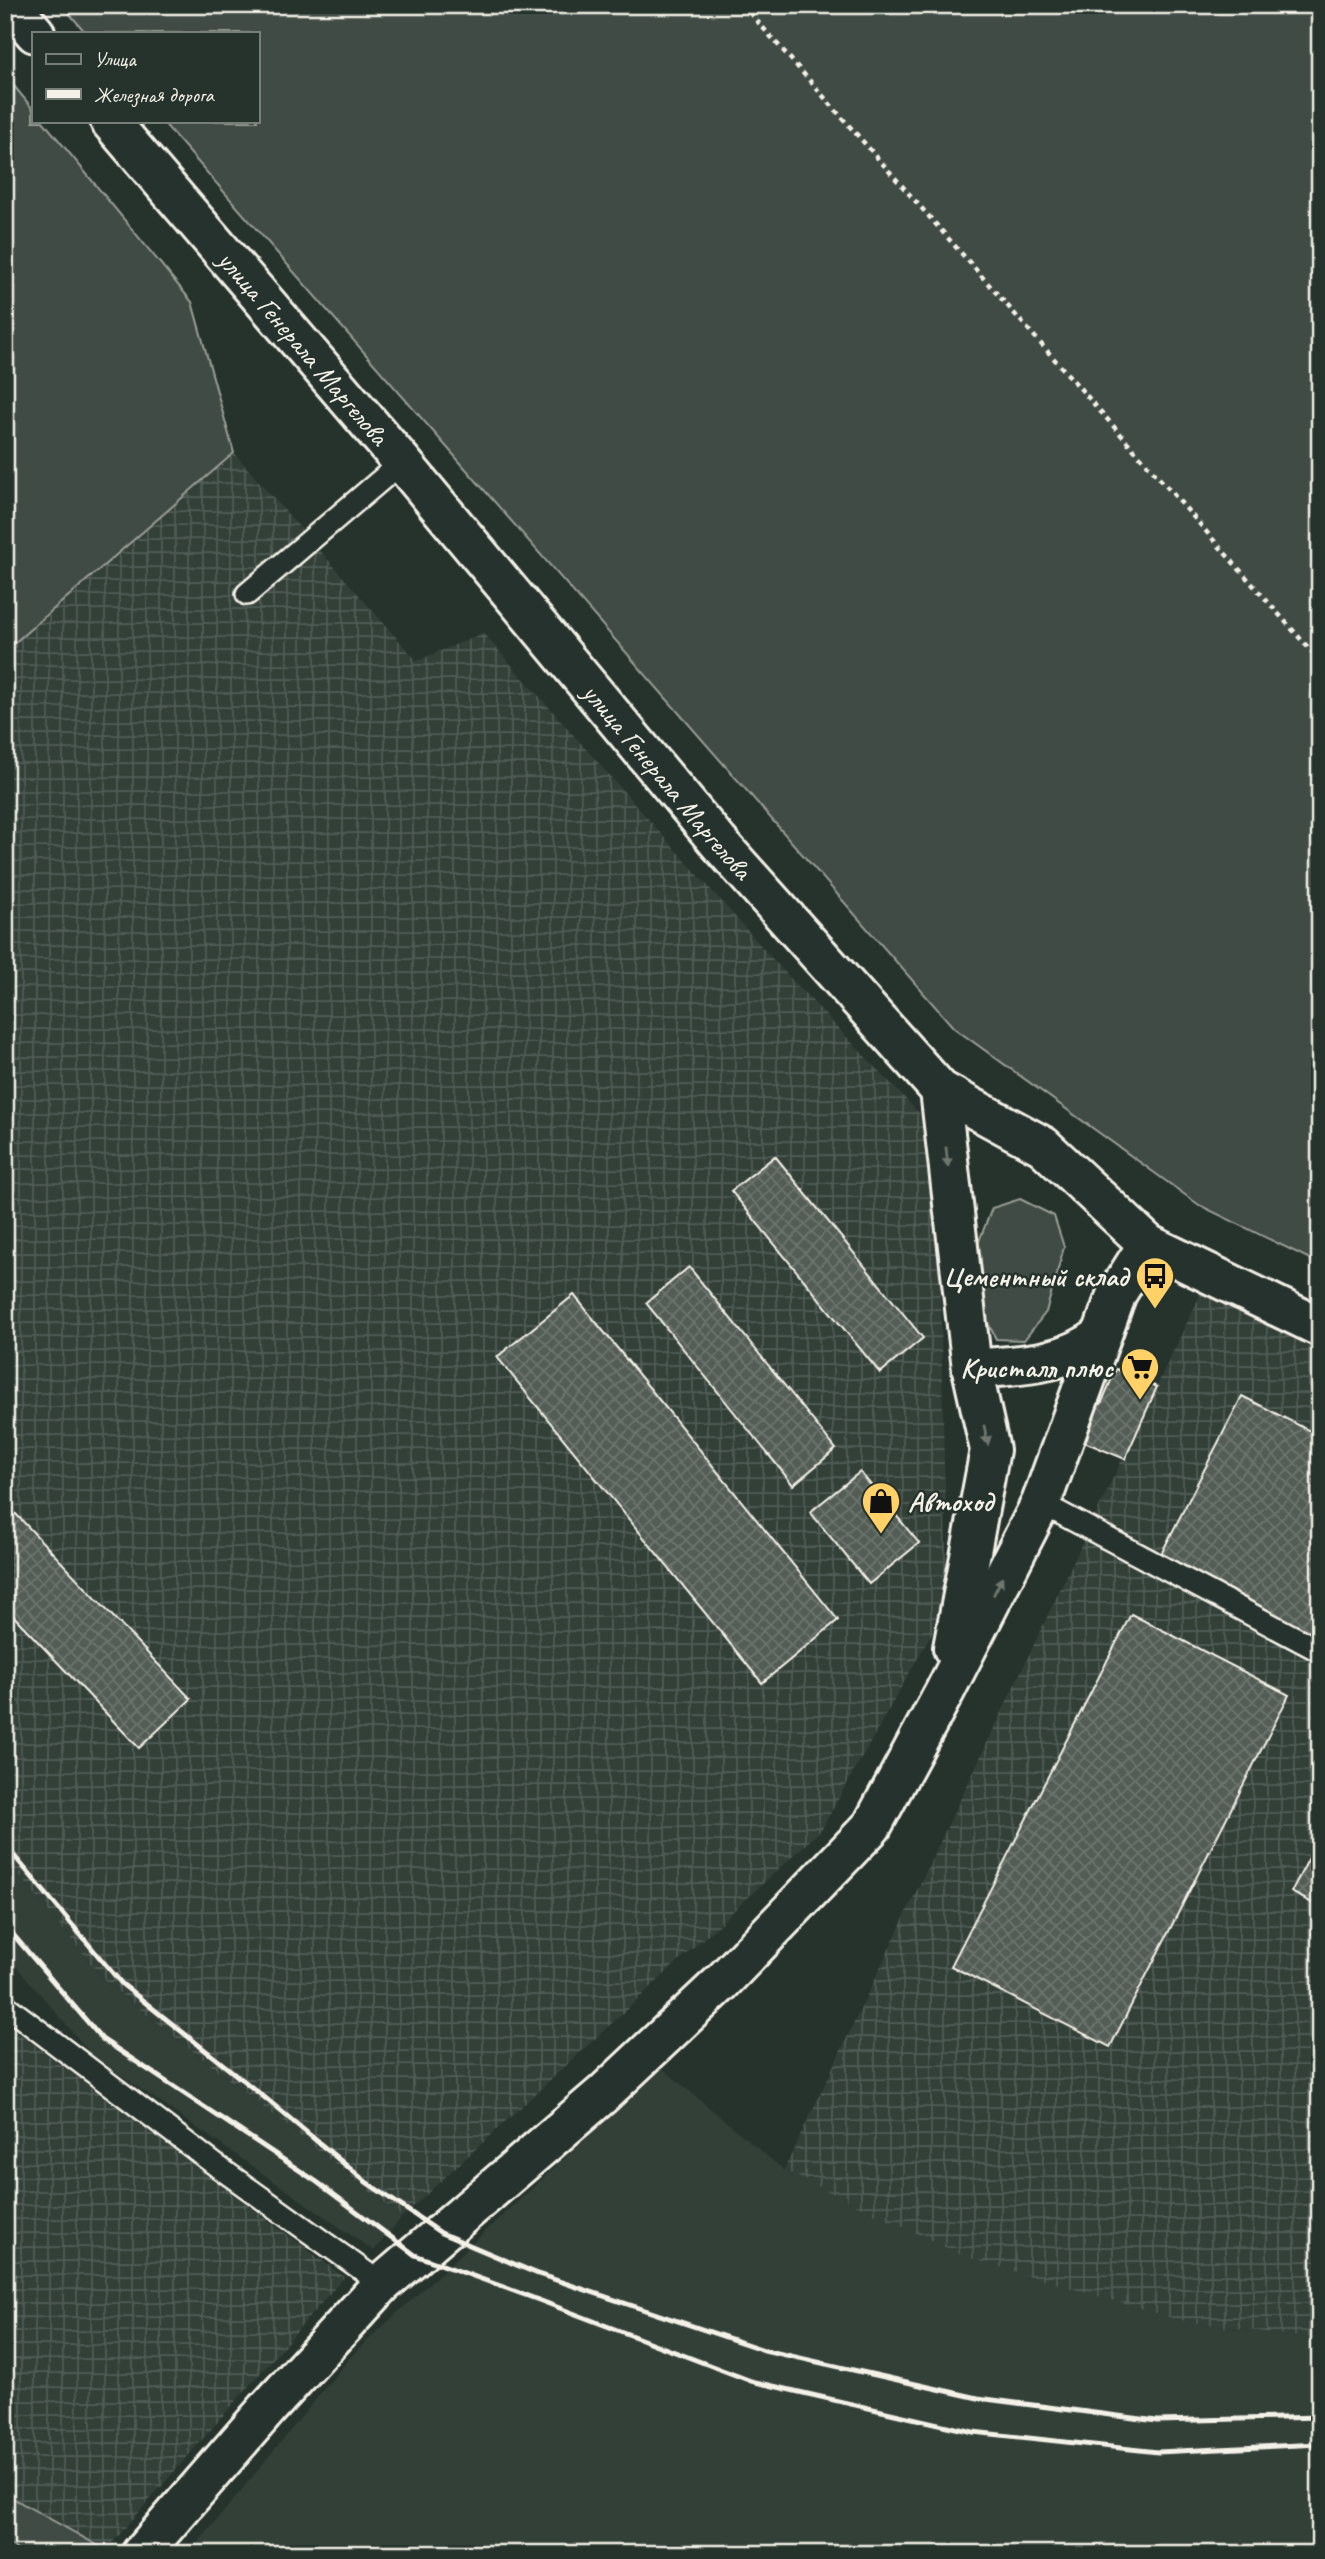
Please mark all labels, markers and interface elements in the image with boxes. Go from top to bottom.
legend [32,32,259,122]
text: Улица [94,46,137,72]
text: Железная дорога [94,82,215,108]
street label: улица Генерала Маргелова [209,242,398,454]
street label: улица Генерала Маргелова [574,674,761,888]
one-way arrow [941,1147,952,1169]
bus stop icon: Цементный склад [1134,1255,1176,1310]
place label: Цементный склад [943,1259,1131,1294]
supermarket icon: Кристалл плюс [1119,1346,1161,1401]
place label: Кристалл плюс [961,1350,1114,1385]
one-way arrow [981,1424,992,1446]
shop icon: Автоход [860,1480,902,1535]
place label: Автоход [908,1484,996,1519]
one-way arrow [993,1576,1004,1596]

